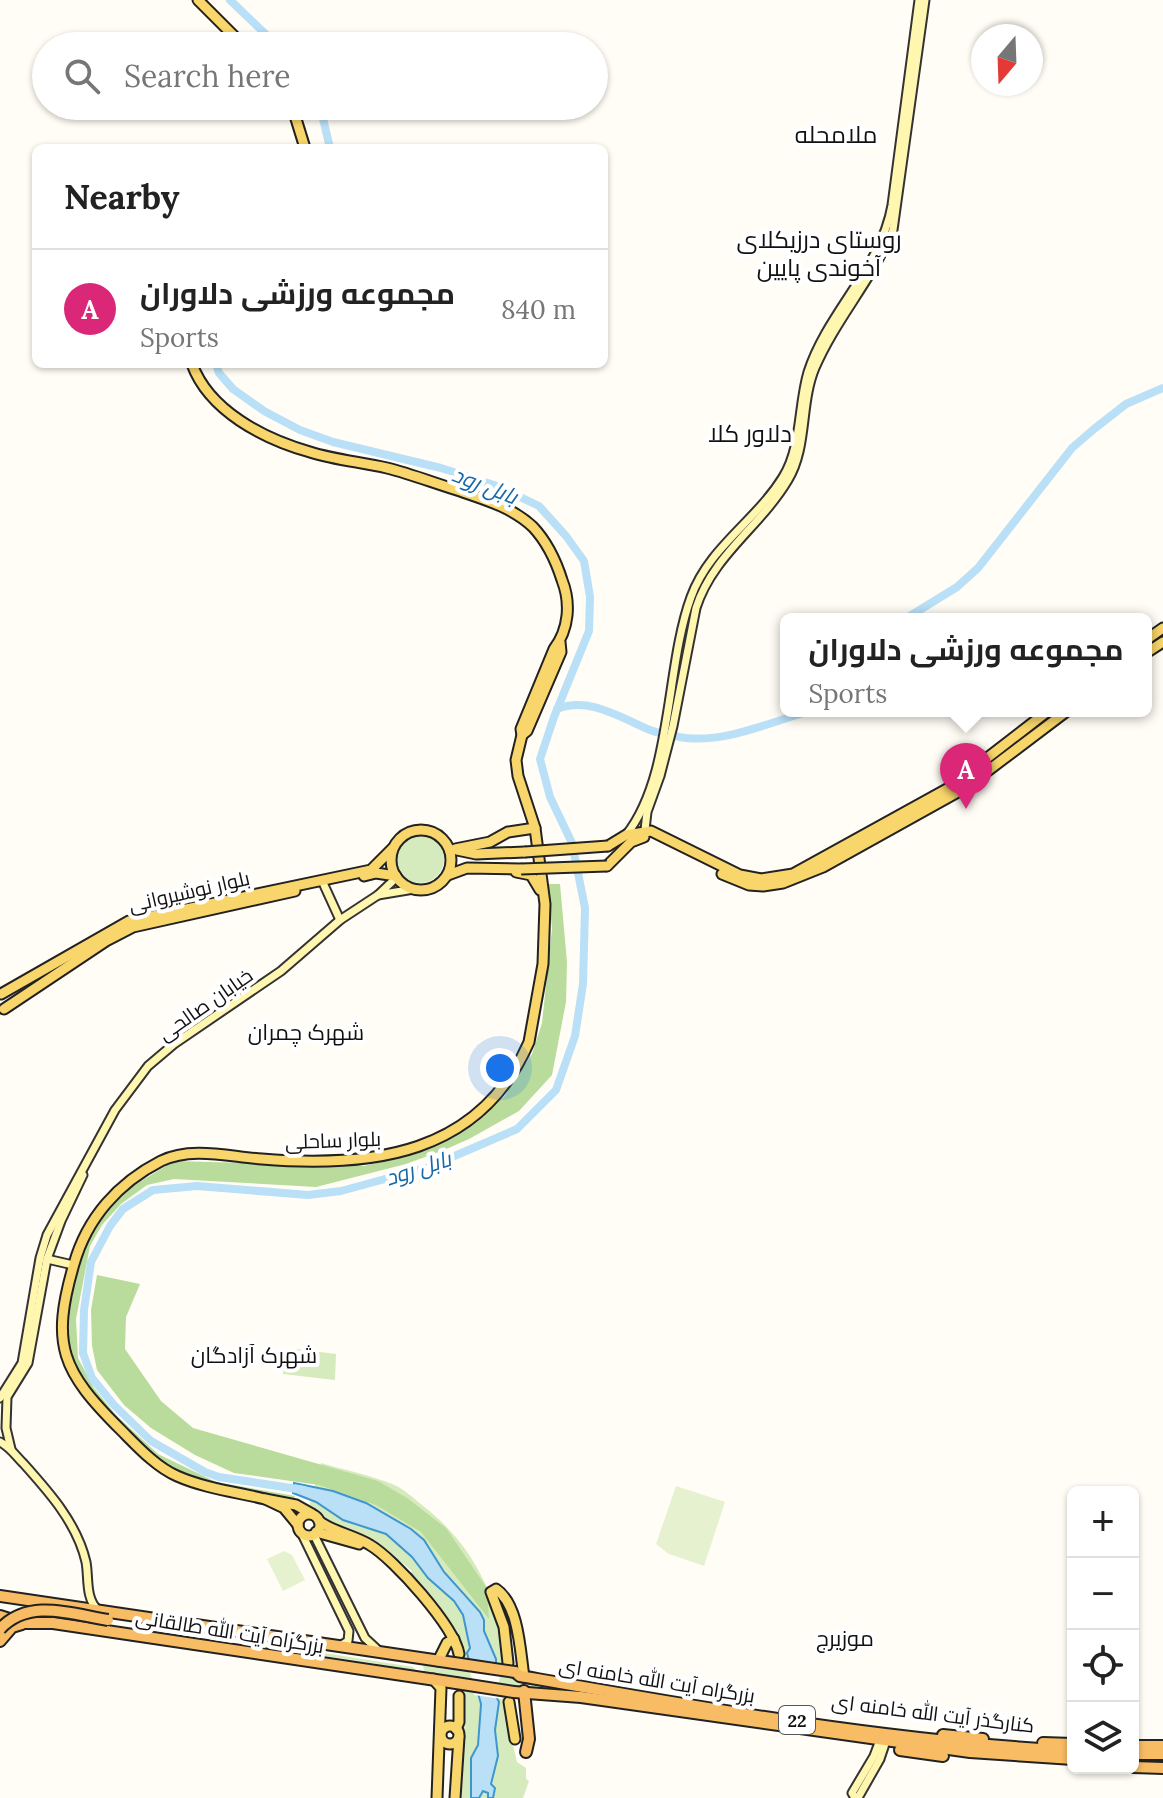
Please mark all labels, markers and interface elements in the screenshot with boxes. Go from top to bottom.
north arrow [971,24,1043,96]
search box [32,32,608,120]
icon: search [60,54,104,98]
text: Search here [124,57,291,95]
district label: ملامحله [795,119,877,150]
text: Nearby [64,175,180,218]
district label: روستای درزیکلای آخوندی پایین [736,224,902,284]
text: مجموعه ورزشی دلاوران [140,274,455,312]
text: A [81,293,99,326]
text: 840 m [501,293,576,326]
text: Sports [140,321,219,354]
district label: دلاور کلا [708,418,792,449]
water label: بابل رود [448,460,523,511]
popup [780,613,1152,717]
text: مجموعه ورزشی دلاوران [808,630,1124,668]
text: Sports [808,677,887,710]
pin: A [940,743,992,809]
street label: بلوار نوشیروانی [126,865,252,918]
street label: خيابان صالحی [153,962,258,1047]
district label: شهرک چمران [248,1018,364,1047]
your location [480,1048,520,1088]
street label: بلوار ساحلی [284,1126,382,1155]
water label: بابل رود [381,1144,456,1192]
district label: شهرک آزادگان [191,1341,317,1369]
map controls [1067,1486,1139,1774]
button: + [1067,1486,1139,1558]
button: − [1067,1558,1139,1630]
street label: بزرگراه آیت الله طالقانی [134,1604,326,1659]
district label: موزیرج [816,1624,874,1653]
button: locate [1067,1630,1139,1702]
street label: بزرگراه آیت الله خامنه ای [557,1652,757,1709]
street label: کنارگذر آیت الله خامنه ای [830,1688,1036,1739]
button: layers [1067,1702,1139,1774]
road number: 22 [779,1706,815,1734]

